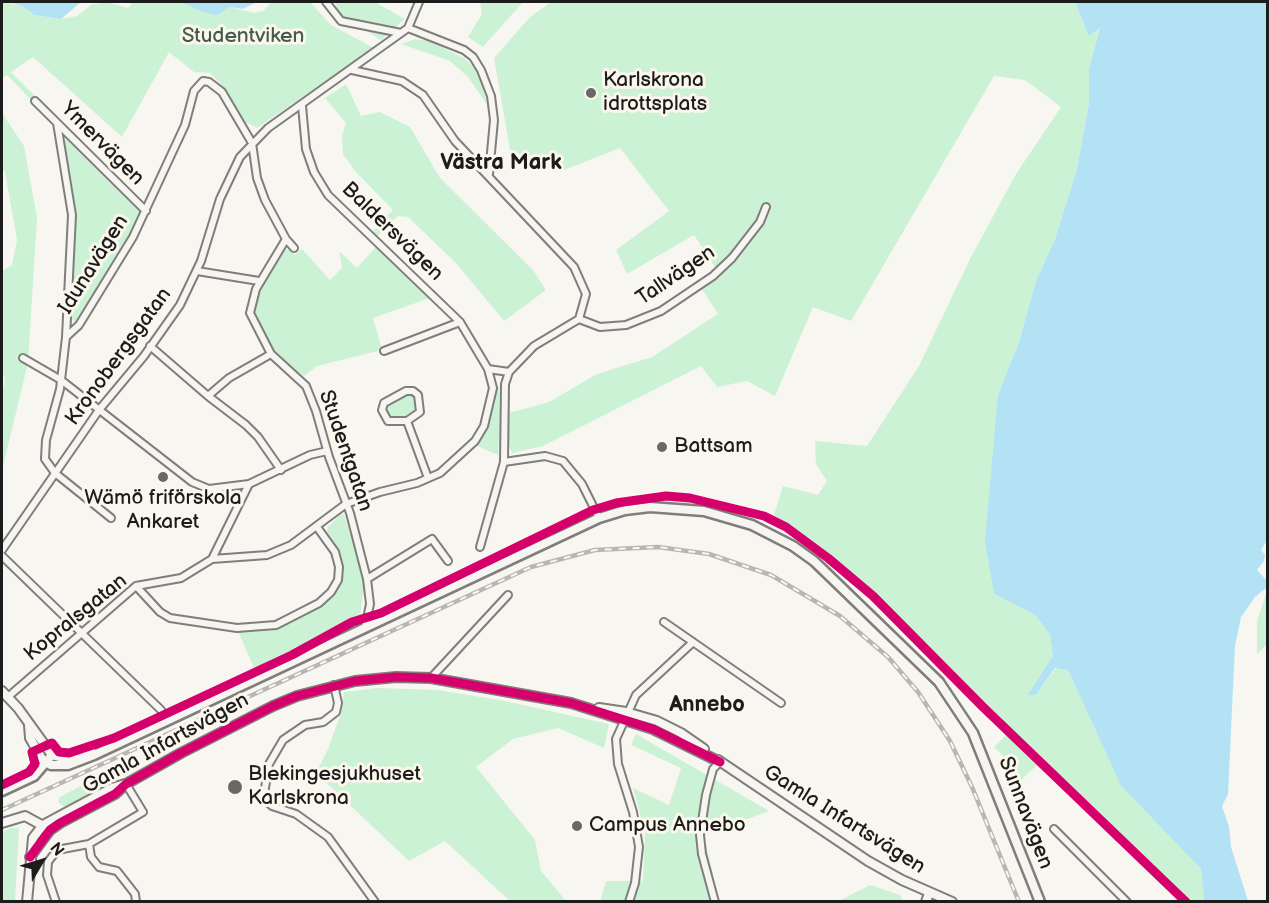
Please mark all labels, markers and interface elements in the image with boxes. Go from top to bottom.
park label: Studentviken [182,24,304,50]
place label: Karlskrona idrottsplats [603,68,707,118]
marker: Karlskrona idrottsplats [584,86,598,100]
street label: Ymervägen [55,97,149,191]
district label: Västra Mark [440,150,562,176]
street label: Baldersvägen [336,177,448,287]
street label: Idunavägen [54,211,134,319]
street label: Tallvägen [632,240,720,312]
street label: Kronobergsgatan [61,283,177,431]
street label: Studentgatan [312,387,378,515]
place label: Battsam [674,434,753,460]
marker: Battsam [655,440,669,454]
marker: Wämö friförskola Ankaret [156,470,170,484]
place label: Wämö friförskola Ankaret [84,486,242,536]
street label: Kopralsgatan [19,569,133,667]
street label: Gamla Infartsvägen [79,688,253,800]
district label: Annebo [669,692,745,718]
street label: Sunnavägen [992,753,1058,873]
street label: Gamla Infartsvägen [759,760,929,880]
place label: Blekingesjukhuset Karlskrona [248,762,421,812]
marker: Blekingesjukhuset Karlskrona [226,778,244,796]
place label: Campus Annebo [589,813,746,839]
marker: Campus Annebo [570,819,584,833]
north arrow [12,831,72,891]
text: N [45,839,68,860]

